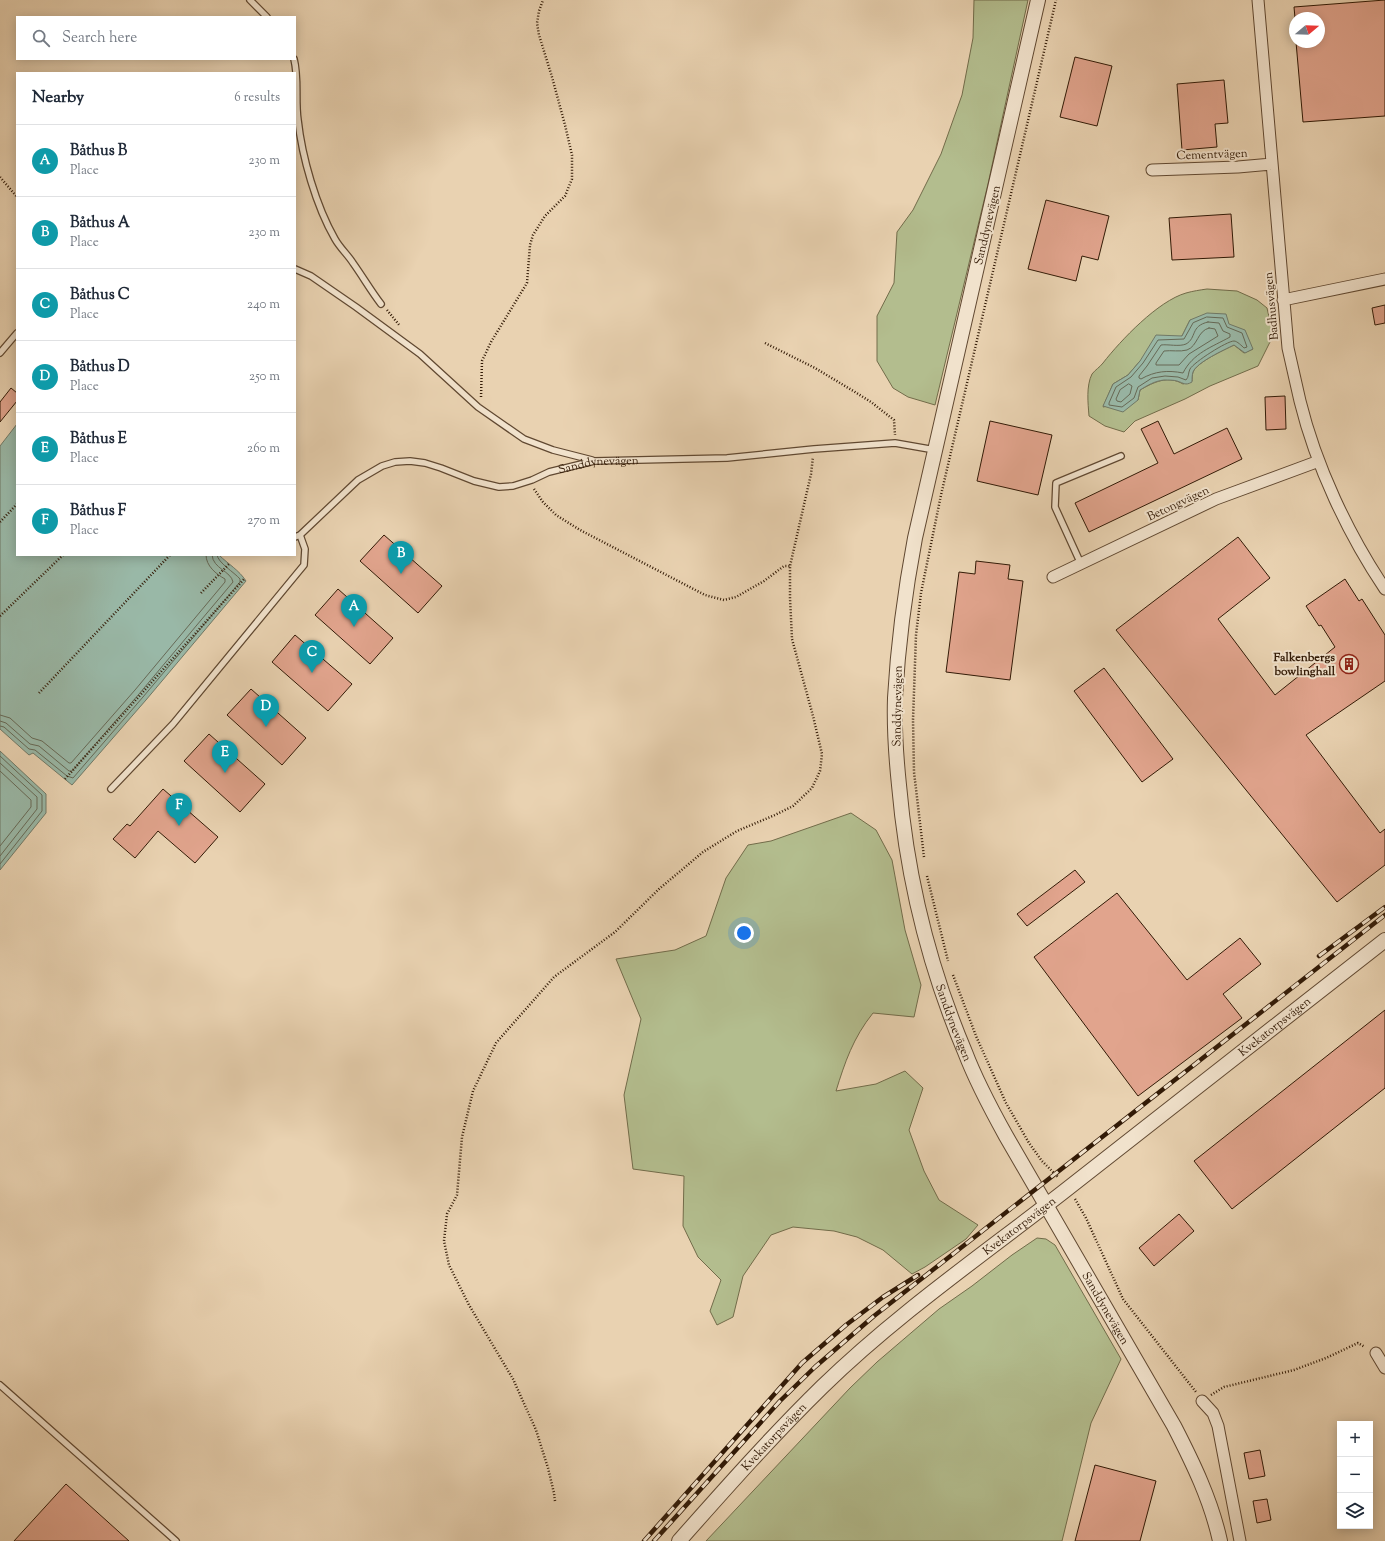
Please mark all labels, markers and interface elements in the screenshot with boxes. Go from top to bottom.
north arrow [1289,12,1325,48]
search box [16,16,296,60]
icon: search [30,27,52,49]
text: Search here [62,28,137,49]
text: Nearby [32,86,84,110]
text: 6 results [234,89,280,107]
text: Båthus B [70,141,127,162]
street label: Cementvägen [1176,145,1248,165]
text: A [40,152,50,170]
text: 230 m [248,152,280,170]
text: Place [70,162,99,180]
street label: Sanddynevägen [970,184,1006,267]
text: Båthus A [70,213,130,234]
text: B [41,224,49,242]
text: 230 m [248,224,280,242]
text: Place [70,234,99,252]
street label: Badhusvägen [1260,271,1284,341]
text: Båthus C [70,285,130,306]
text: C [40,296,50,314]
text: 240 m [247,296,280,314]
text: Place [70,306,99,324]
text: Båthus D [70,357,130,378]
text: D [40,368,50,386]
text: 250 m [249,368,280,386]
text: Place [70,378,99,396]
text: Båthus E [70,429,127,450]
text: E [41,440,49,458]
text: 260 m [247,440,280,458]
text: Place [70,450,99,468]
street label: Sanddynevägen [556,452,639,479]
street label: Betongvägen [1144,482,1212,526]
text: Båthus F [70,501,126,522]
text: F [41,512,49,530]
text: 270 m [247,512,280,530]
text: Place [70,522,99,540]
pin: B [388,541,414,574]
pin: A [341,594,367,627]
pin: C [299,640,325,673]
place label: Falkenbergs bowlinghall [1272,649,1336,681]
building icon: Falkenbergs bowlinghall [1338,653,1360,675]
street label: Sanddynevägen [888,665,908,747]
pin: D [253,694,279,727]
pin: E [212,740,238,773]
pin: F [166,793,192,826]
your location [734,923,754,943]
street label: Sanddynevägen [930,982,976,1064]
street label: Kvekatorpsvägen [1235,993,1315,1062]
street label: Kvekatorpsvägen [979,1193,1060,1260]
street label: Sanddynevägen [1077,1269,1133,1348]
street label: Kvekatorpsvägen [738,1399,811,1476]
map controls [1337,1421,1373,1529]
button: + [1337,1421,1373,1457]
button: − [1337,1457,1373,1493]
button: layers [1337,1493,1373,1529]

